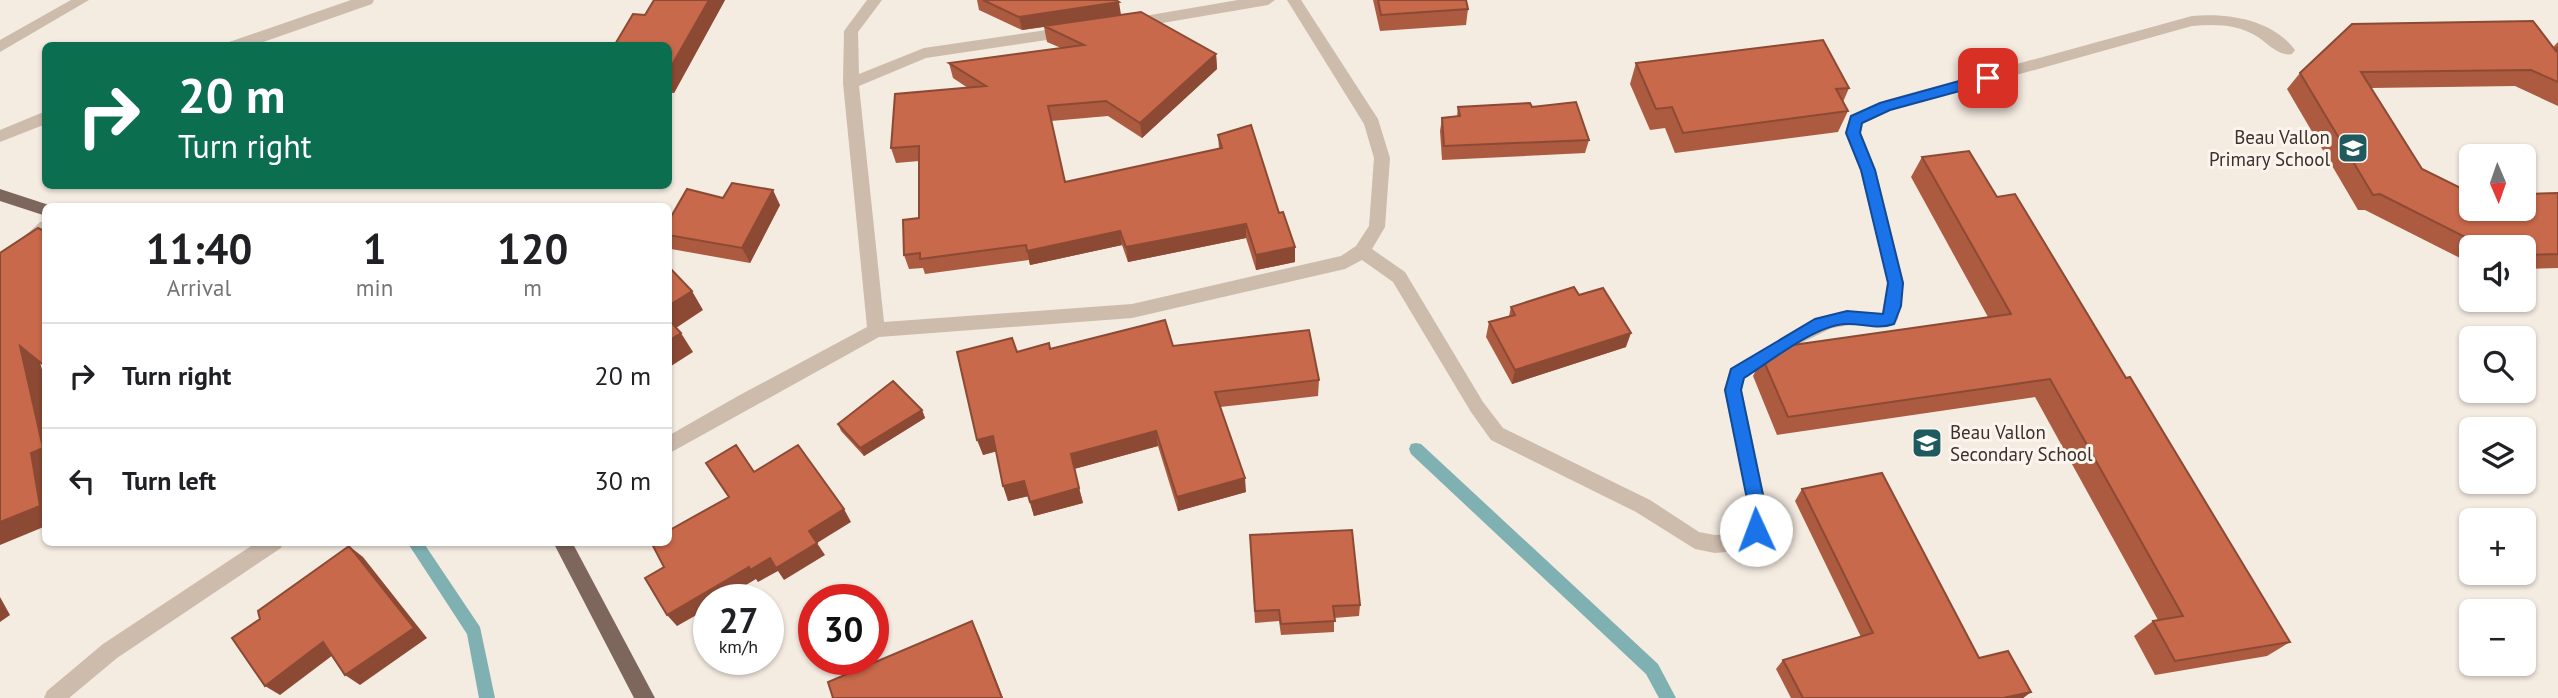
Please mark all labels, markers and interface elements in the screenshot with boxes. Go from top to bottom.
pin [1958,48,2018,108]
icon: arrive [1969,59,2007,97]
text: 20 m [178,63,285,127]
icon: right [63,70,154,161]
text: Turn right [178,125,312,167]
place label: Beau Vallon Primary School [2209,125,2330,171]
school or university icon: Beau Vallon Primary School [2336,131,2370,165]
north arrow [2459,144,2536,220]
map controls [2459,144,2536,676]
text: 11:40 [146,221,252,276]
text: 1 [363,221,386,276]
text: 120 [497,221,568,276]
button: sound [2459,235,2536,312]
text: Arrival [167,273,231,302]
text: min [356,273,393,302]
text: m [523,273,542,302]
button: search [2459,326,2536,403]
icon: right [63,357,101,395]
text: Turn right [122,359,231,392]
text: 20 m [595,359,651,392]
button: layers [2459,417,2536,494]
place label: Beau Vallon Secondary School [1950,420,2093,466]
school or university icon: Beau Vallon Secondary School [1910,426,1944,460]
icon: left [63,462,101,500]
text: Turn left [122,464,216,497]
text: 30 m [595,464,651,497]
position arrow [1719,493,1793,567]
button: + [2459,508,2536,585]
speed limit sign: 30 [798,584,889,675]
text: 27 [719,597,758,643]
button: − [2459,599,2536,676]
text: km/h [719,635,758,658]

